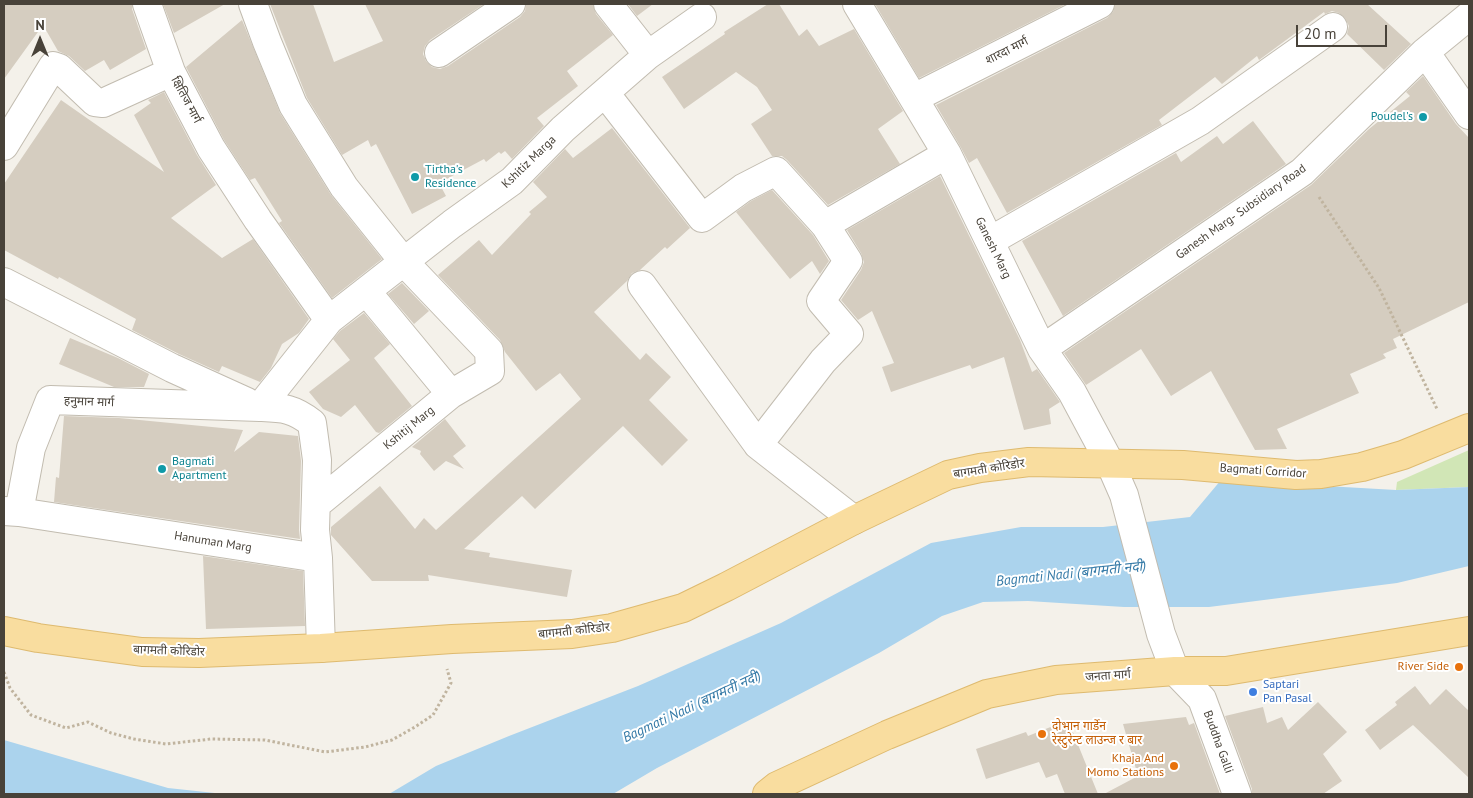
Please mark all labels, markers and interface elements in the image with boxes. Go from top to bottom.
north arrow [15,15,65,65]
scale bar [1298,15,1389,47]
text: N [35,16,45,34]
text: 20 m [1304,24,1337,43]
street label: शारदा मार्ग [983,34,1031,68]
street label: क्षितिज मार्ग [168,74,204,126]
place label: Poudel's [1371,110,1413,124]
marker: Poudel's [1417,111,1429,123]
street label: Kshitiz Marga [499,133,559,191]
street label: Ganesh Marg- Subsidiary Road [1173,161,1309,263]
place label: Tirtha's Residence [425,163,476,191]
marker: Tirtha's Residence [409,171,421,183]
street label: Ganesh Marg [972,215,1014,281]
street label: हनुमान मार्ग [64,394,114,410]
street label: Kshitij Marg [381,403,437,453]
place label: Bagmati Apartment [172,455,226,483]
street label: बागमती कोरिडोर [952,456,1026,482]
street label: Bagmati Corridor [1219,461,1307,481]
marker: Bagmati Apartment [156,463,168,475]
street label: Hanuman Marg [173,529,253,555]
water label: Bagmati Nadi (बागमती नदी) [995,558,1147,590]
street label: बागमती कोरिडोर [538,620,610,642]
street label: बागमती कोरिडोर [133,643,205,659]
place label: River Side [1397,660,1449,674]
marker: River Side [1453,661,1465,673]
street label: जनता मार्ग [1085,667,1131,685]
water label: Bagmati Nadi (बागमती नदी) [620,668,764,746]
place label: Saptari Pan Pasal [1263,678,1312,706]
marker: Saptari Pan Pasal [1247,686,1259,698]
street label: Buddha Galli [1200,709,1236,775]
place label: दोभान गार्डेन रेस्टुरेन्ट लाउन्ज र बार [1052,720,1142,748]
marker: दोभान गार्डेन रेस्टुरेन्ट लाउन्ज र बार [1036,728,1048,740]
place label: Khaja And Momo Stations [1087,752,1164,780]
marker: Khaja And Momo Stations [1168,760,1180,772]

